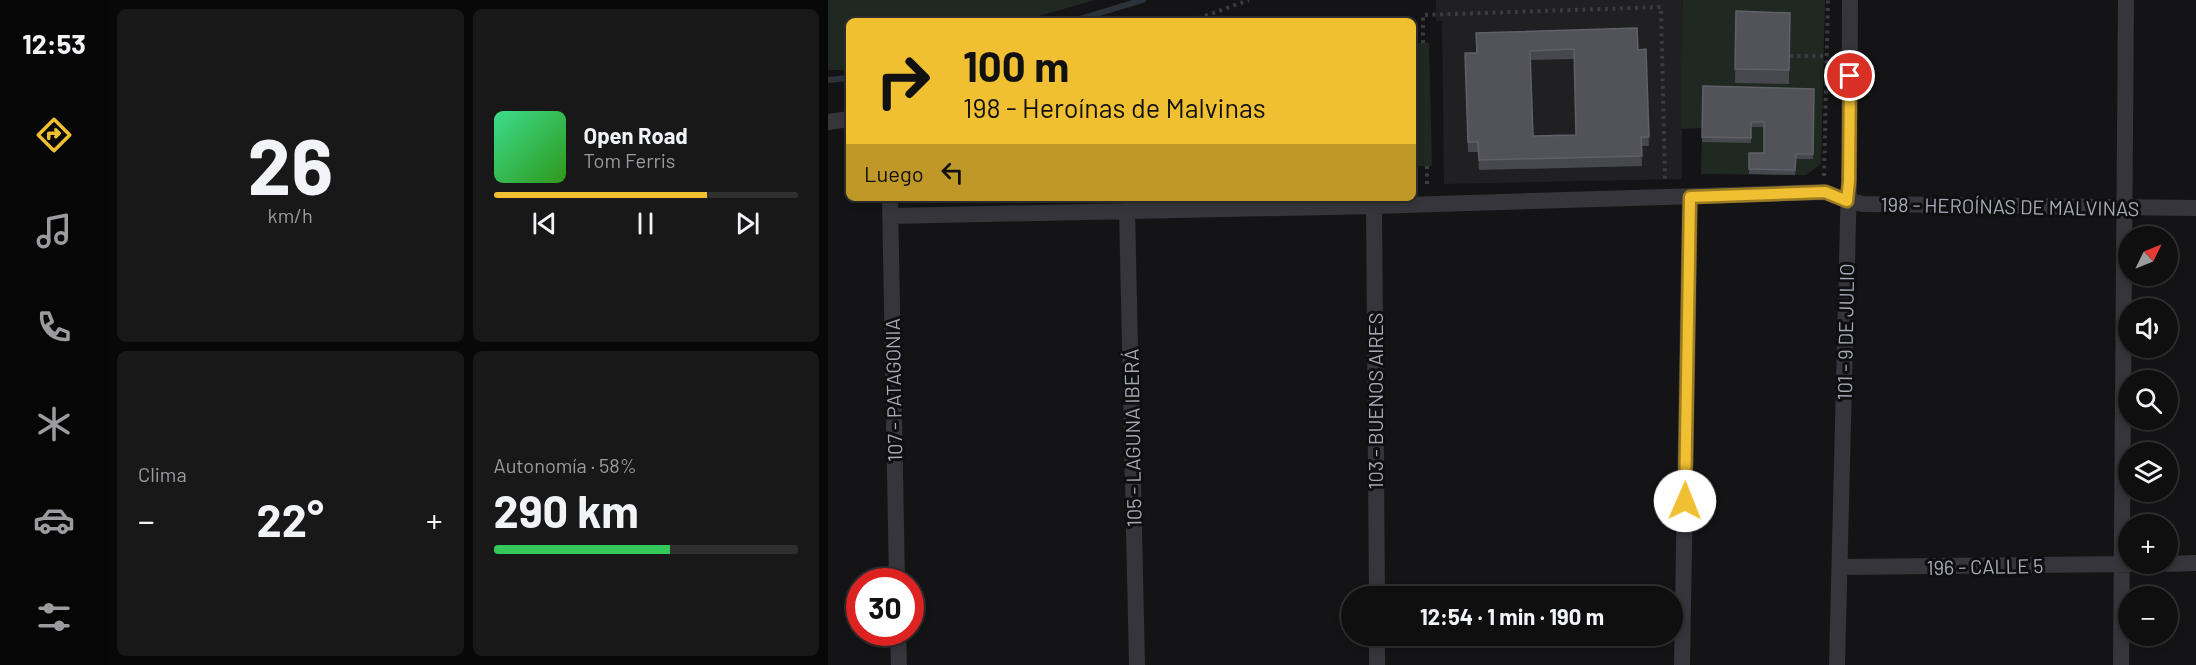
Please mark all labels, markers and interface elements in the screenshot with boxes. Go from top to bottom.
text: 12:53 [22,27,86,59]
text: 100 m [963,40,1069,90]
icon: right [864,42,942,120]
pin [1824,50,1875,101]
icon: arrive [1833,59,1866,92]
text: 198 - Heroínas de Malvinas [963,91,1266,123]
icon: directions [33,114,75,156]
text: 26 [247,117,333,211]
text: Open Road [584,122,688,148]
text: Tom Ferris [584,148,675,172]
icon: left [936,156,969,189]
text: Luego [864,160,924,186]
street label: 198 - HEROÍNAS DE MALVINAS [1880,192,2140,220]
text: km/h [268,203,313,227]
icon: previous [528,207,561,240]
icon: pause [629,207,662,240]
icon: next [731,207,764,240]
icon: music [33,210,75,252]
north arrow [2118,226,2178,286]
map controls [2118,226,2178,646]
street label: 101 - 9 DE JULIO [1832,263,1858,401]
button: sound [2118,298,2178,358]
icon: phone [33,306,75,348]
street label: 103 - BUENOS AIRES [1363,312,1387,490]
street label: 107 - PATAGONIA [880,318,906,462]
street label: 105 - LAGUNA IBERÁ [1118,349,1146,527]
button: search [2118,370,2178,430]
icon: climate [33,403,75,445]
button: layers [2118,442,2178,502]
text: Autonomía · 58% [494,453,637,477]
text: Clima [138,462,187,486]
position arrow [1653,469,1717,533]
text: 290 km [494,483,639,537]
text: 22° [257,492,324,546]
icon: car [33,499,75,541]
text: − [138,500,155,540]
text: + [426,500,442,540]
button: + [2118,514,2178,574]
street label: 196 - CALLE 5 [1926,553,2044,579]
speed limit sign: 30 [846,568,924,646]
button: − [2118,586,2178,646]
icon: filters [33,596,75,638]
text: 12:54 · 1 min · 190 m [1420,603,1604,629]

